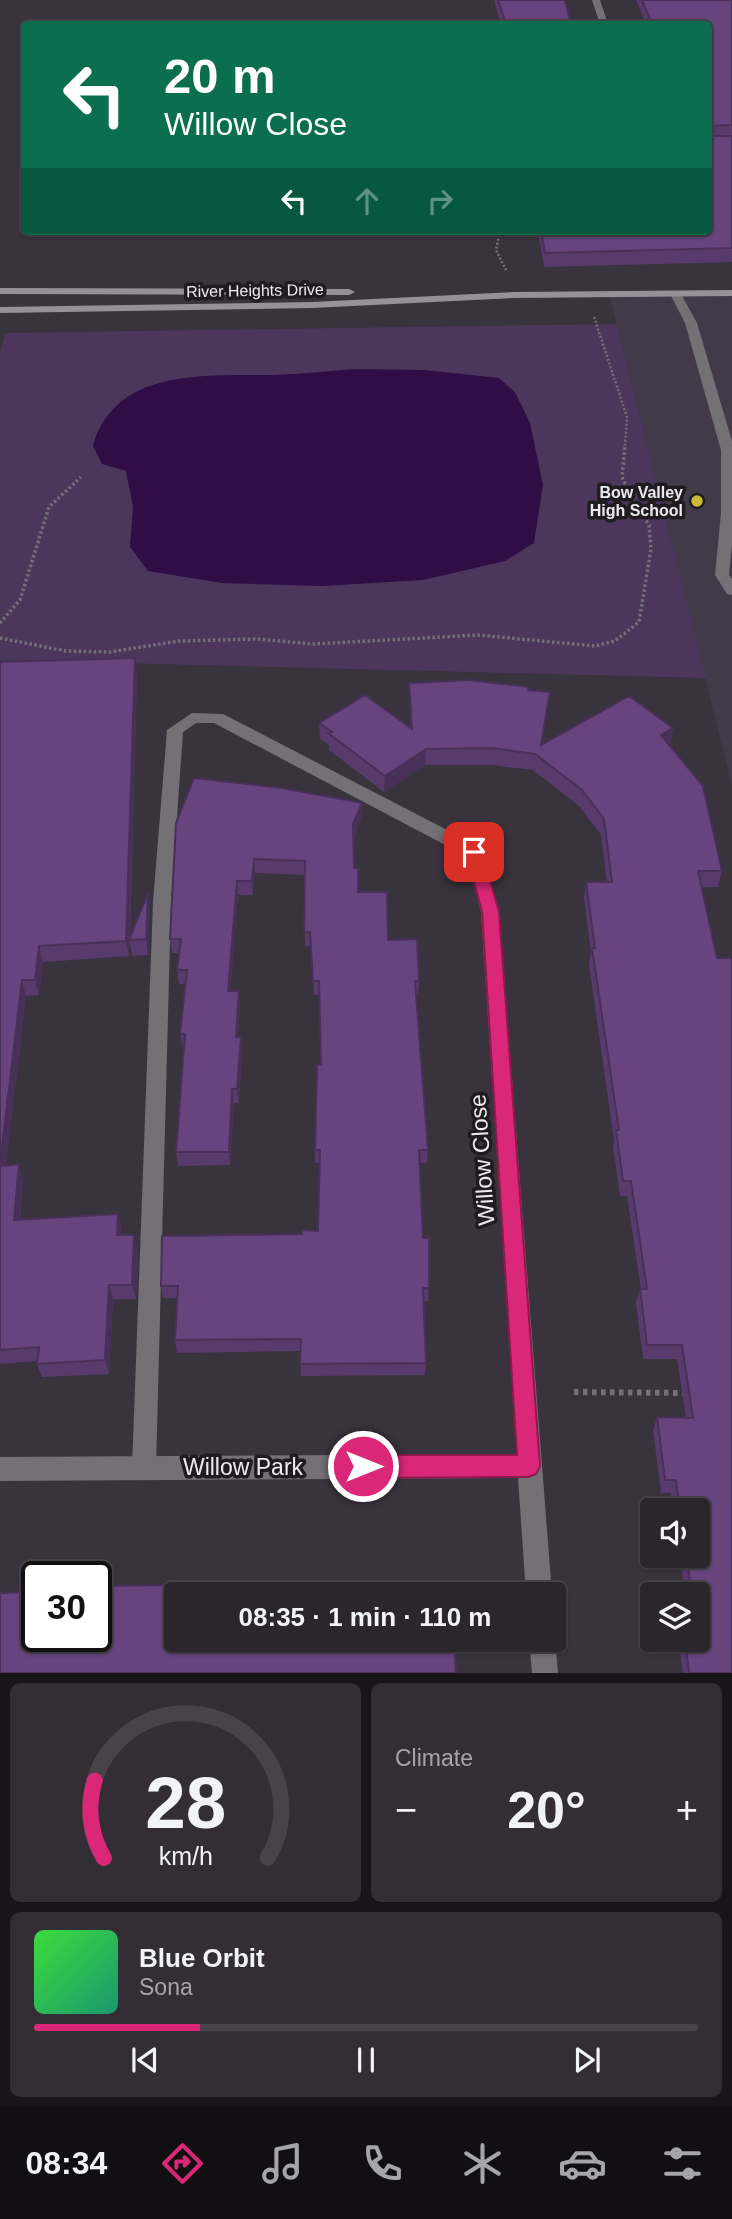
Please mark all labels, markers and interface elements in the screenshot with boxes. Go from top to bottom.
icon: left [49,49,140,140]
text: 20 m [164,49,276,103]
text: Willow Close [164,106,347,142]
icon: left [275,182,313,220]
icon: ahead [348,182,386,220]
icon: right [421,182,459,220]
street label: River Heights Drive [186,281,324,300]
place label: Bow Valley High School [590,484,683,519]
marker: Bow Valley High School [689,493,705,509]
pin [444,822,504,882]
icon: arrive [455,833,493,871]
street label: Willow Close [464,1093,500,1227]
position arrow [326,1429,400,1503]
street label: Willow Park [183,1454,304,1480]
map controls [640,1498,710,1652]
button: sound [640,1498,710,1568]
speed limit sign: 30 [21,1561,112,1652]
button: layers [640,1582,710,1652]
text: 08:35 · 1 min · 110 m [239,1602,491,1632]
text: Climate [395,1745,473,1771]
text: 28 [145,1763,226,1844]
text: 20° [507,1781,586,1839]
text: − [395,1789,417,1831]
text: + [676,1789,698,1831]
text: km/h [158,1842,213,1870]
text: Blue Orbit [139,1943,265,1973]
text: Sona [139,1974,193,2000]
icon: previous [126,2041,164,2079]
icon: pause [347,2041,385,2079]
icon: next [568,2041,606,2079]
icon: directions [158,2139,207,2188]
icon: music [258,2139,307,2188]
icon: phone [358,2139,407,2188]
icon: climate [458,2139,507,2188]
icon: car [558,2139,607,2188]
icon: filters [658,2139,707,2188]
text: 08:34 [25,2145,107,2181]

